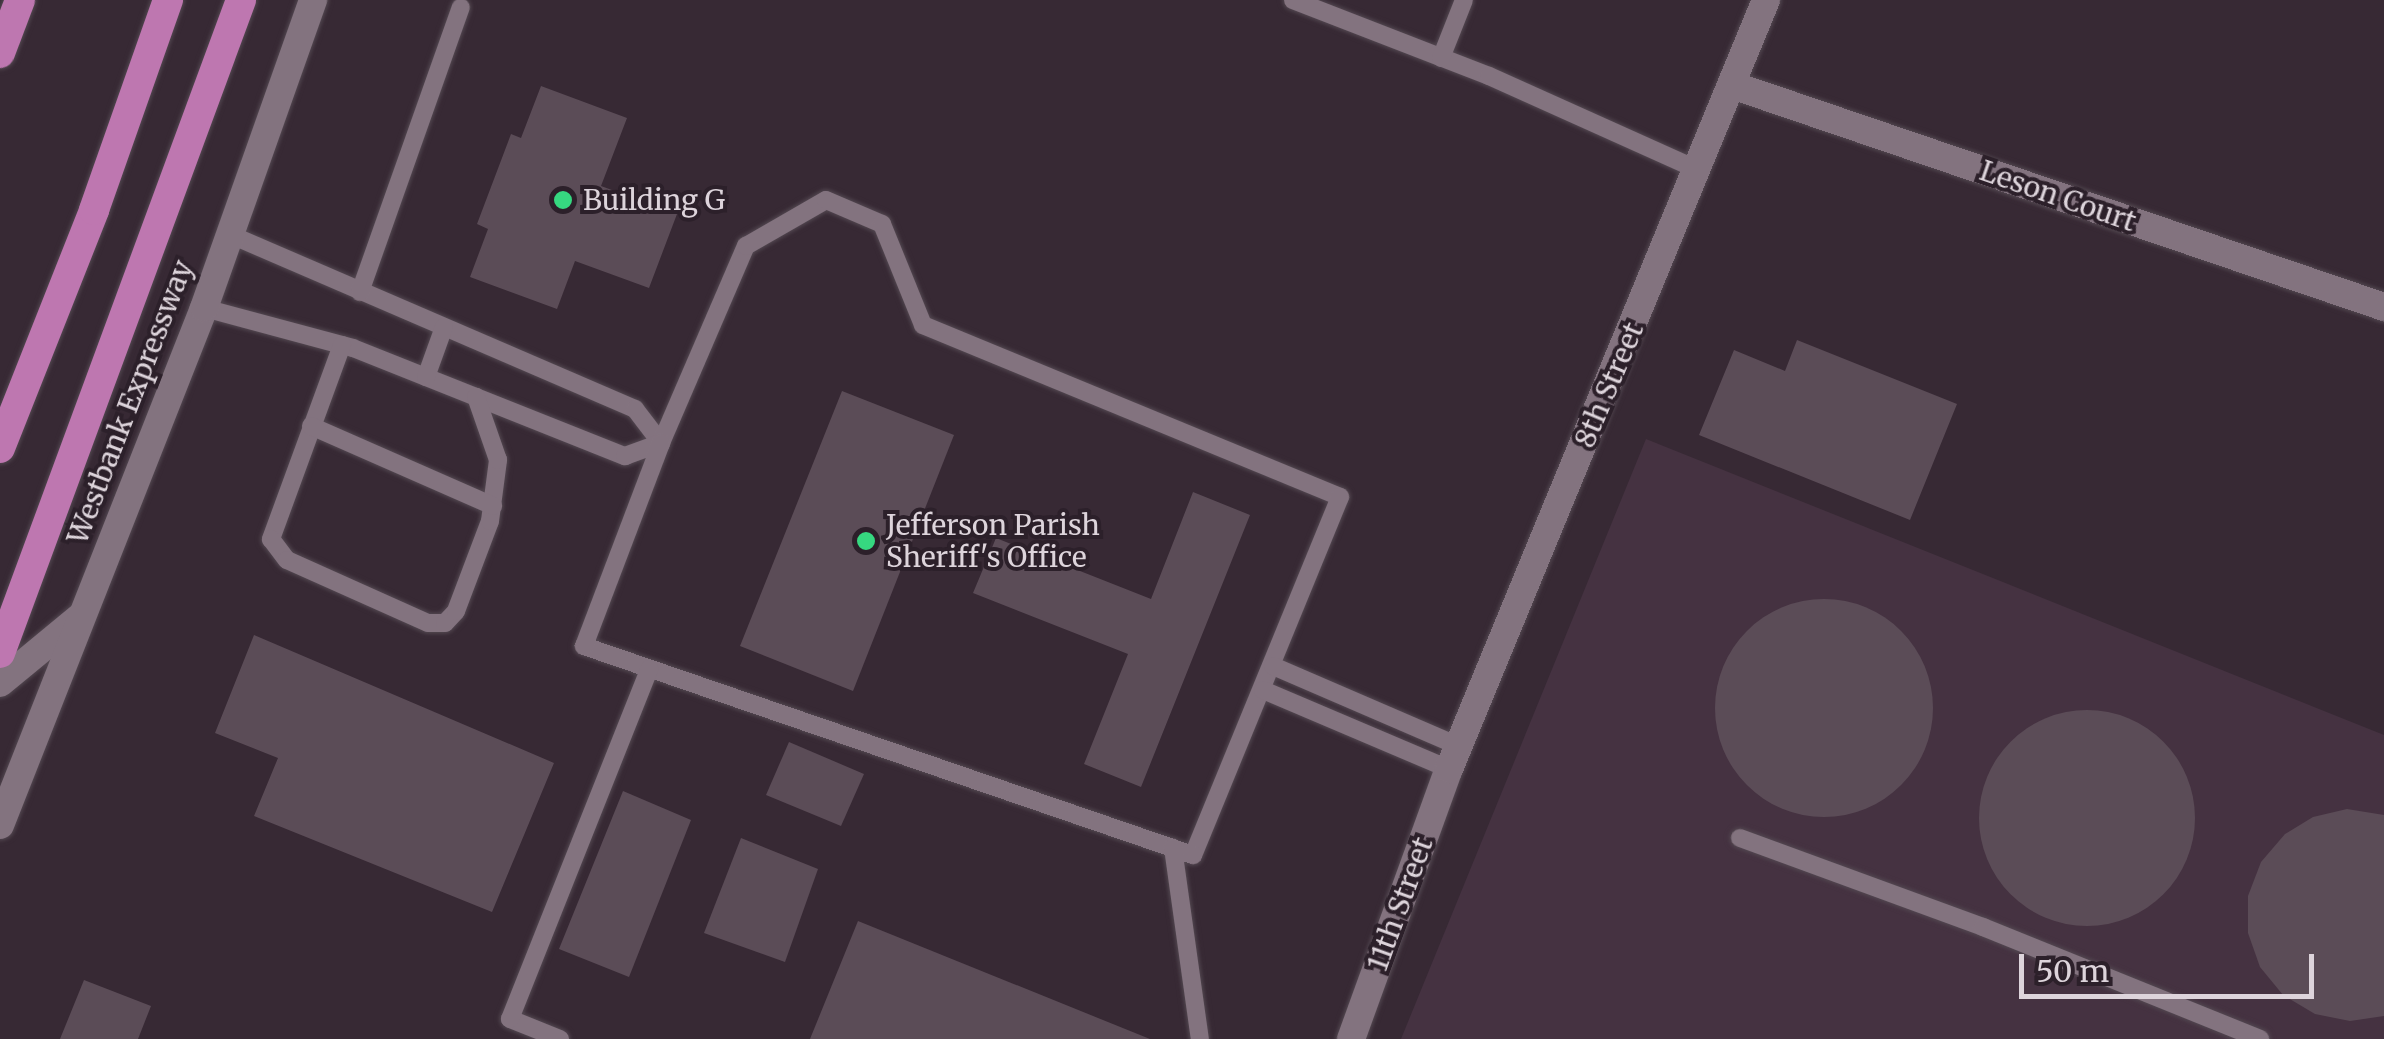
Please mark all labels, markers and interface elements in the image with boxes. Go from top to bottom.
street label: Leson Court [1975,154,2141,238]
place label: Building G [583,183,725,217]
marker: Building G [552,189,574,211]
street label: Westbank Expressway [60,255,200,549]
street label: 8th Street [1568,317,1650,453]
place label: Jefferson Parish Sheriff's Office [886,508,1100,574]
marker: Jefferson Parish Sheriff's Office [855,530,877,552]
street label: 11th Street [1360,833,1440,975]
scale bar [2024,934,2319,996]
text: 50 m [2036,952,2109,990]

